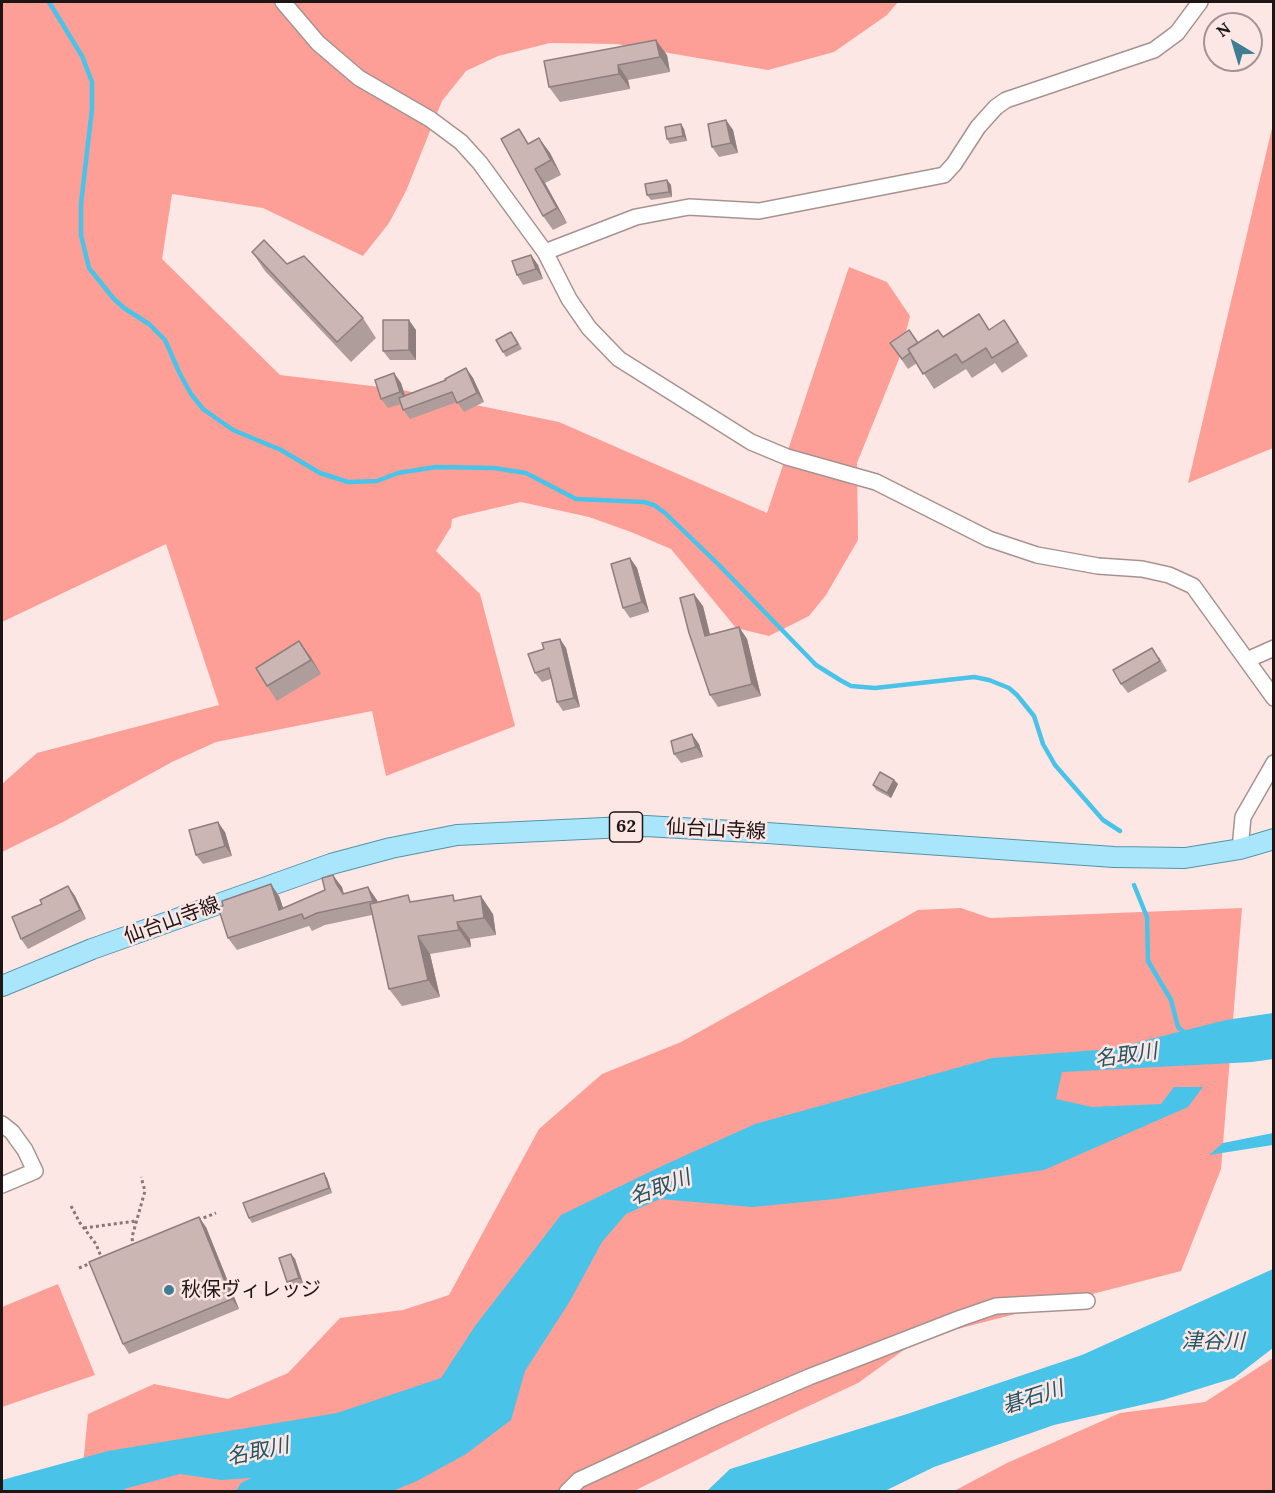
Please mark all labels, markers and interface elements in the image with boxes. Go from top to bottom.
north arrow [1203,12,1263,72]
text: N [1212,18,1234,41]
road number: 62 [610,812,642,842]
street label: 仙台山寺線 [665,815,767,845]
street label: 仙台山寺線 [121,893,223,949]
water label: 名取川 [1093,1039,1159,1073]
water label: 名取川 [626,1165,694,1211]
place label: 秋保ヴィレッジ [181,1278,321,1302]
marker: 秋保ヴィレッジ [162,1283,176,1297]
water label: 津谷川 [1182,1329,1244,1355]
water label: 碁石川 [999,1376,1067,1420]
water label: 名取川 [225,1433,291,1471]

